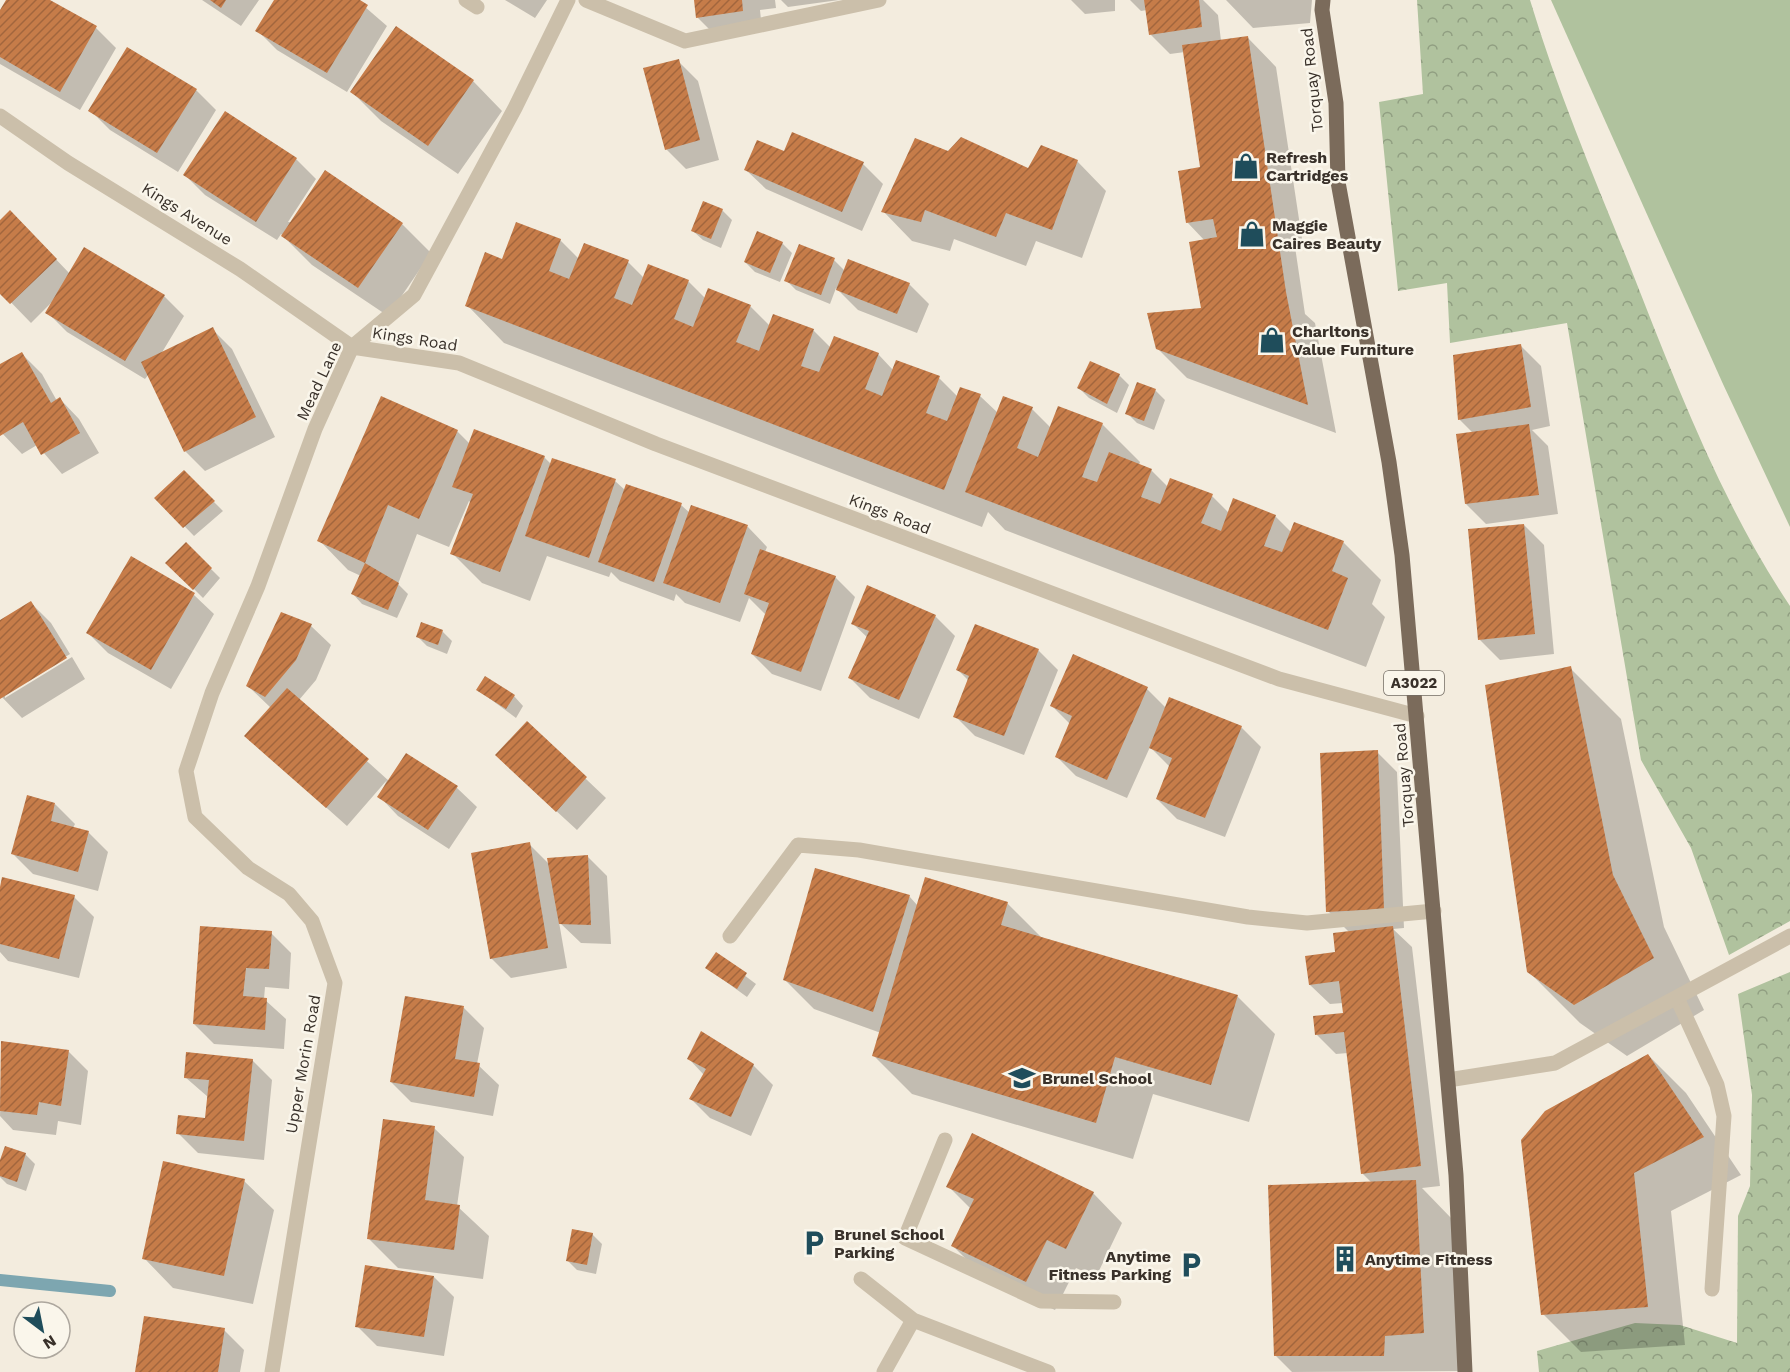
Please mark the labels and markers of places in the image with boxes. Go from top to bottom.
place label: Refresh Cartridges [1266,148,1349,185]
shop icon: Refresh Cartridges [1231,151,1261,181]
place label: Maggie Caires Beauty [1272,216,1382,253]
shop icon: Maggie Caires Beauty [1237,219,1267,249]
place label: Charltons Value Furniture [1292,322,1414,359]
shop icon: Charltons Value Furniture [1257,325,1287,355]
school or university icon: Brunel School [1007,1063,1037,1093]
place label: Brunel School [1042,1069,1153,1088]
place label: Brunel School Parking [834,1225,945,1262]
parking icon: Brunel School Parking [799,1228,829,1258]
building icon: Anytime Fitness [1330,1244,1360,1274]
place label: Anytime Fitness Parking [1048,1247,1171,1284]
parking icon: Anytime Fitness Parking [1176,1250,1206,1280]
place label: Anytime Fitness [1365,1250,1493,1269]

